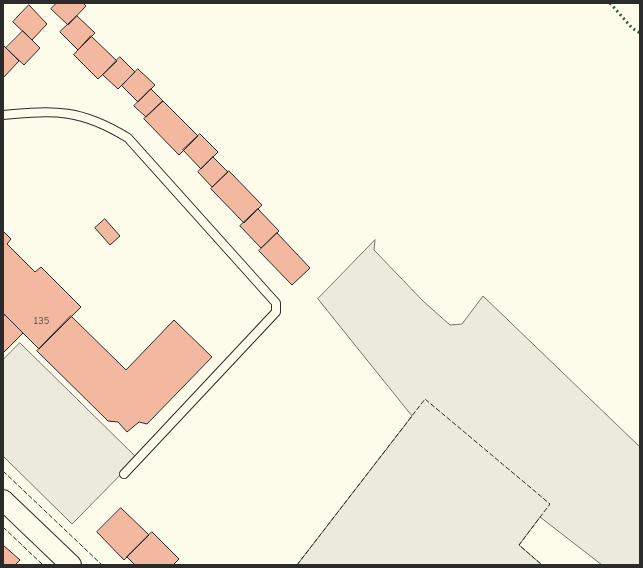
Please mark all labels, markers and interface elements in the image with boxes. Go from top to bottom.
house number: 135 [33,317,49,327]

